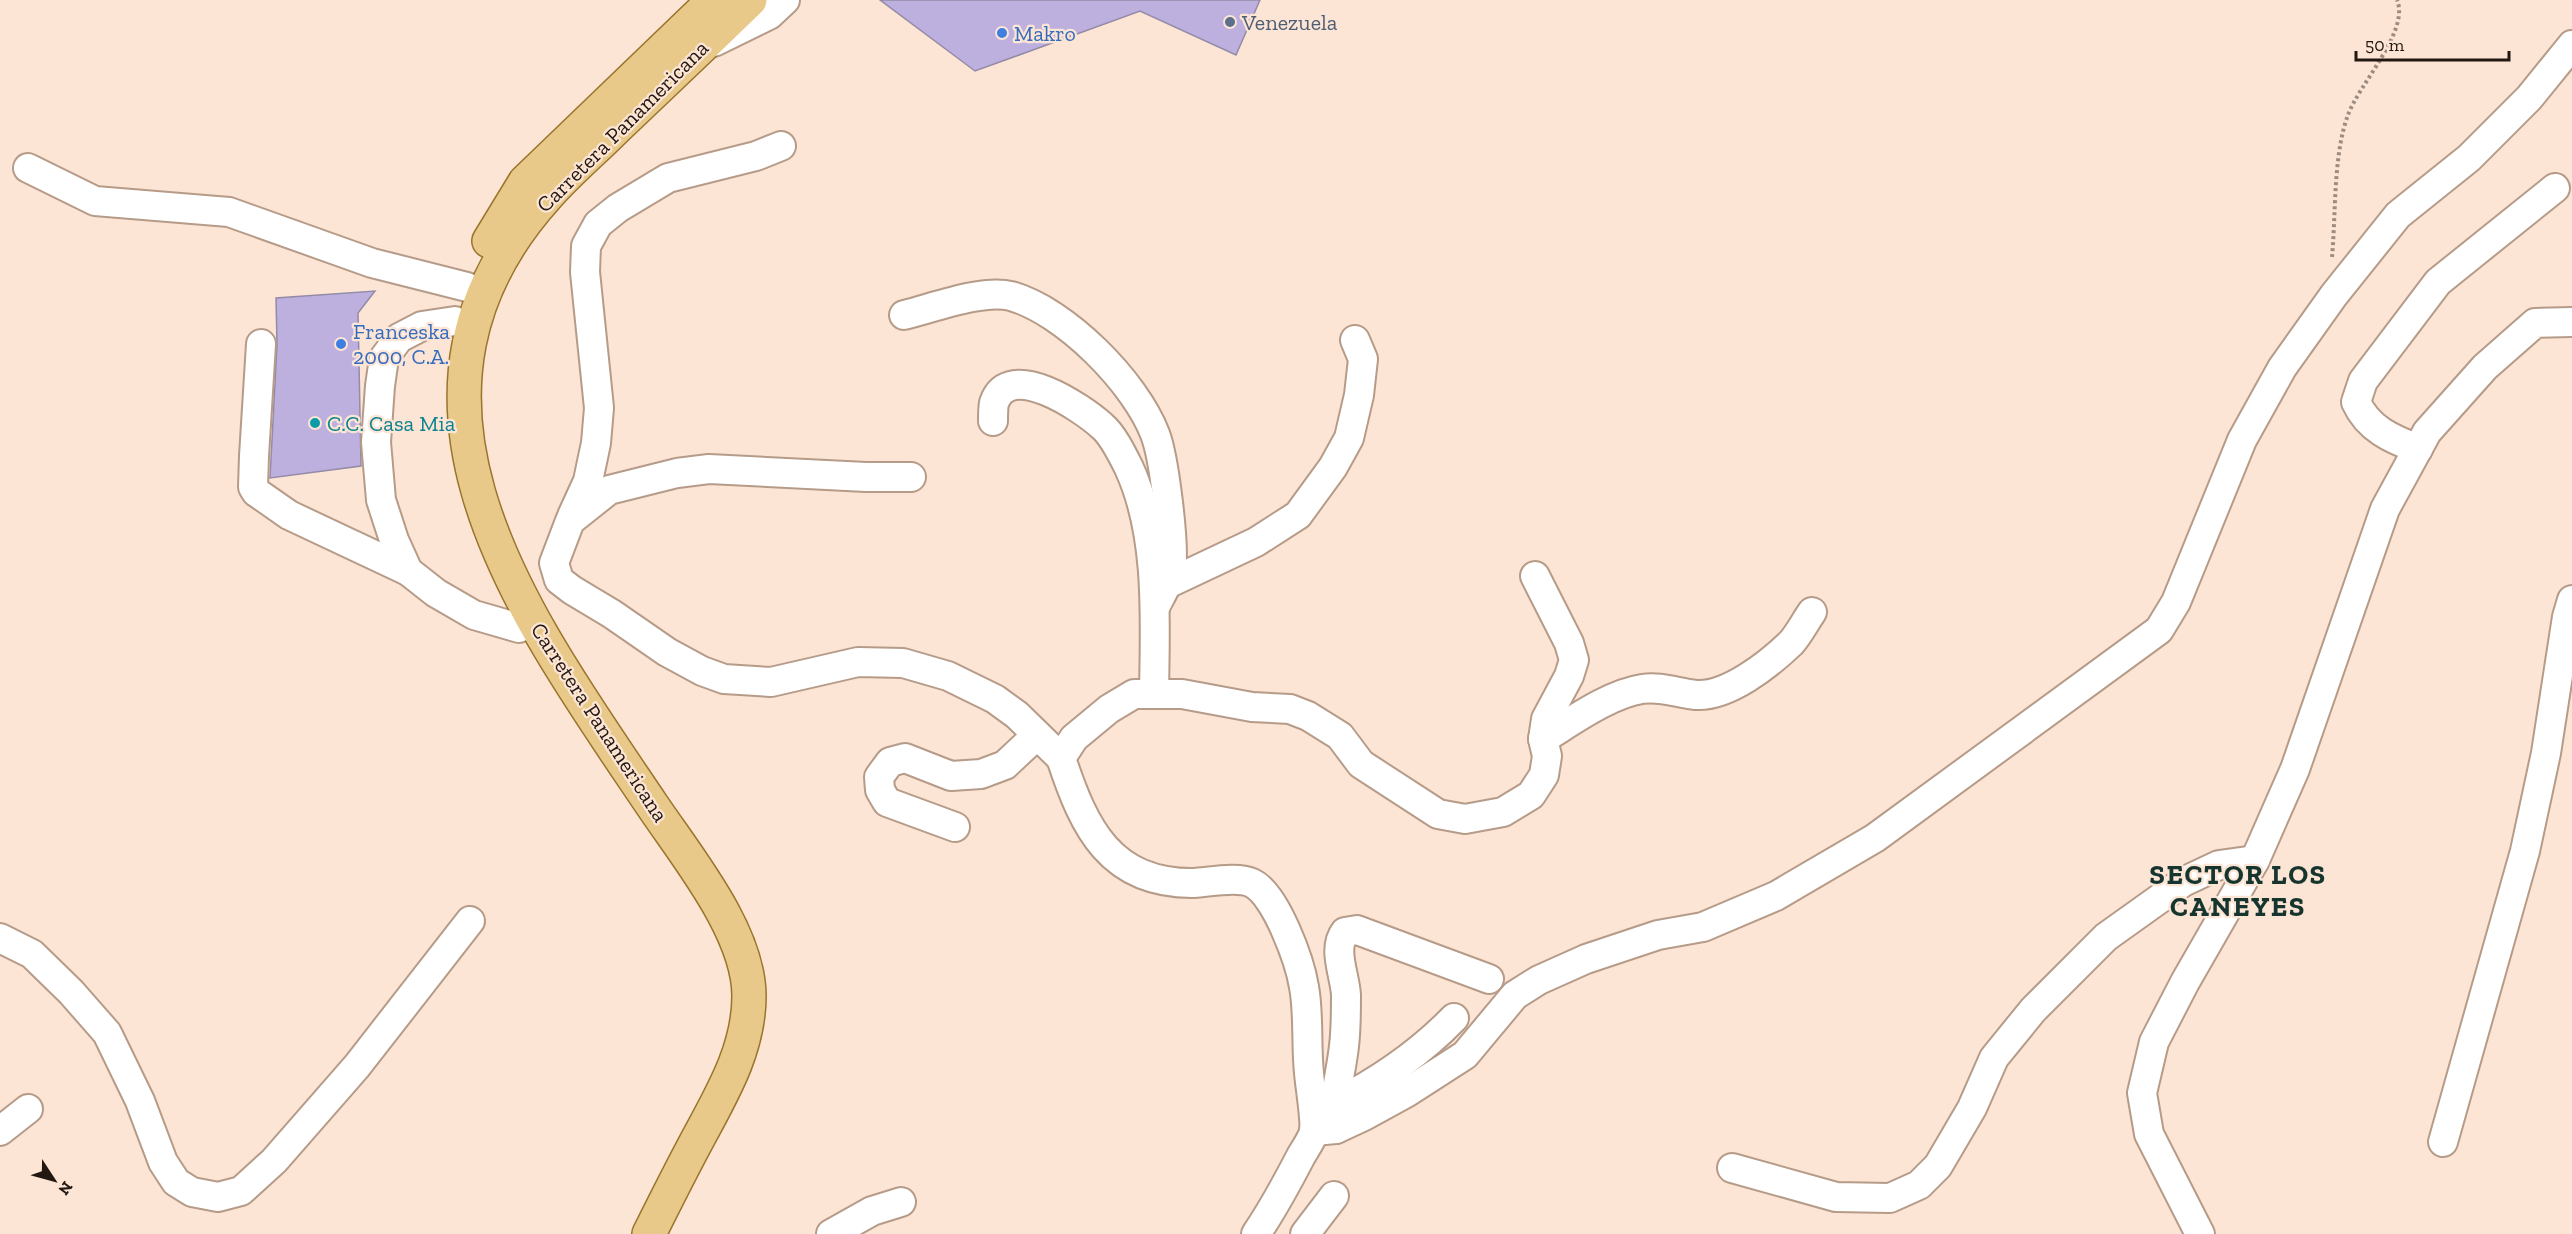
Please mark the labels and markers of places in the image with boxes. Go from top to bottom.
place label: Venezuela [1241,9,1338,36]
marker: Venezuela [1223,15,1237,29]
place label: Makro [1014,20,1076,47]
marker: Makro [995,26,1009,40]
place label: Franceska 2000, C.A. [353,318,450,370]
marker: Franceska 2000, C.A. [334,337,348,351]
place label: C.C. Casa Mia [327,410,456,437]
marker: C.C. Casa Mia [308,416,322,430]

